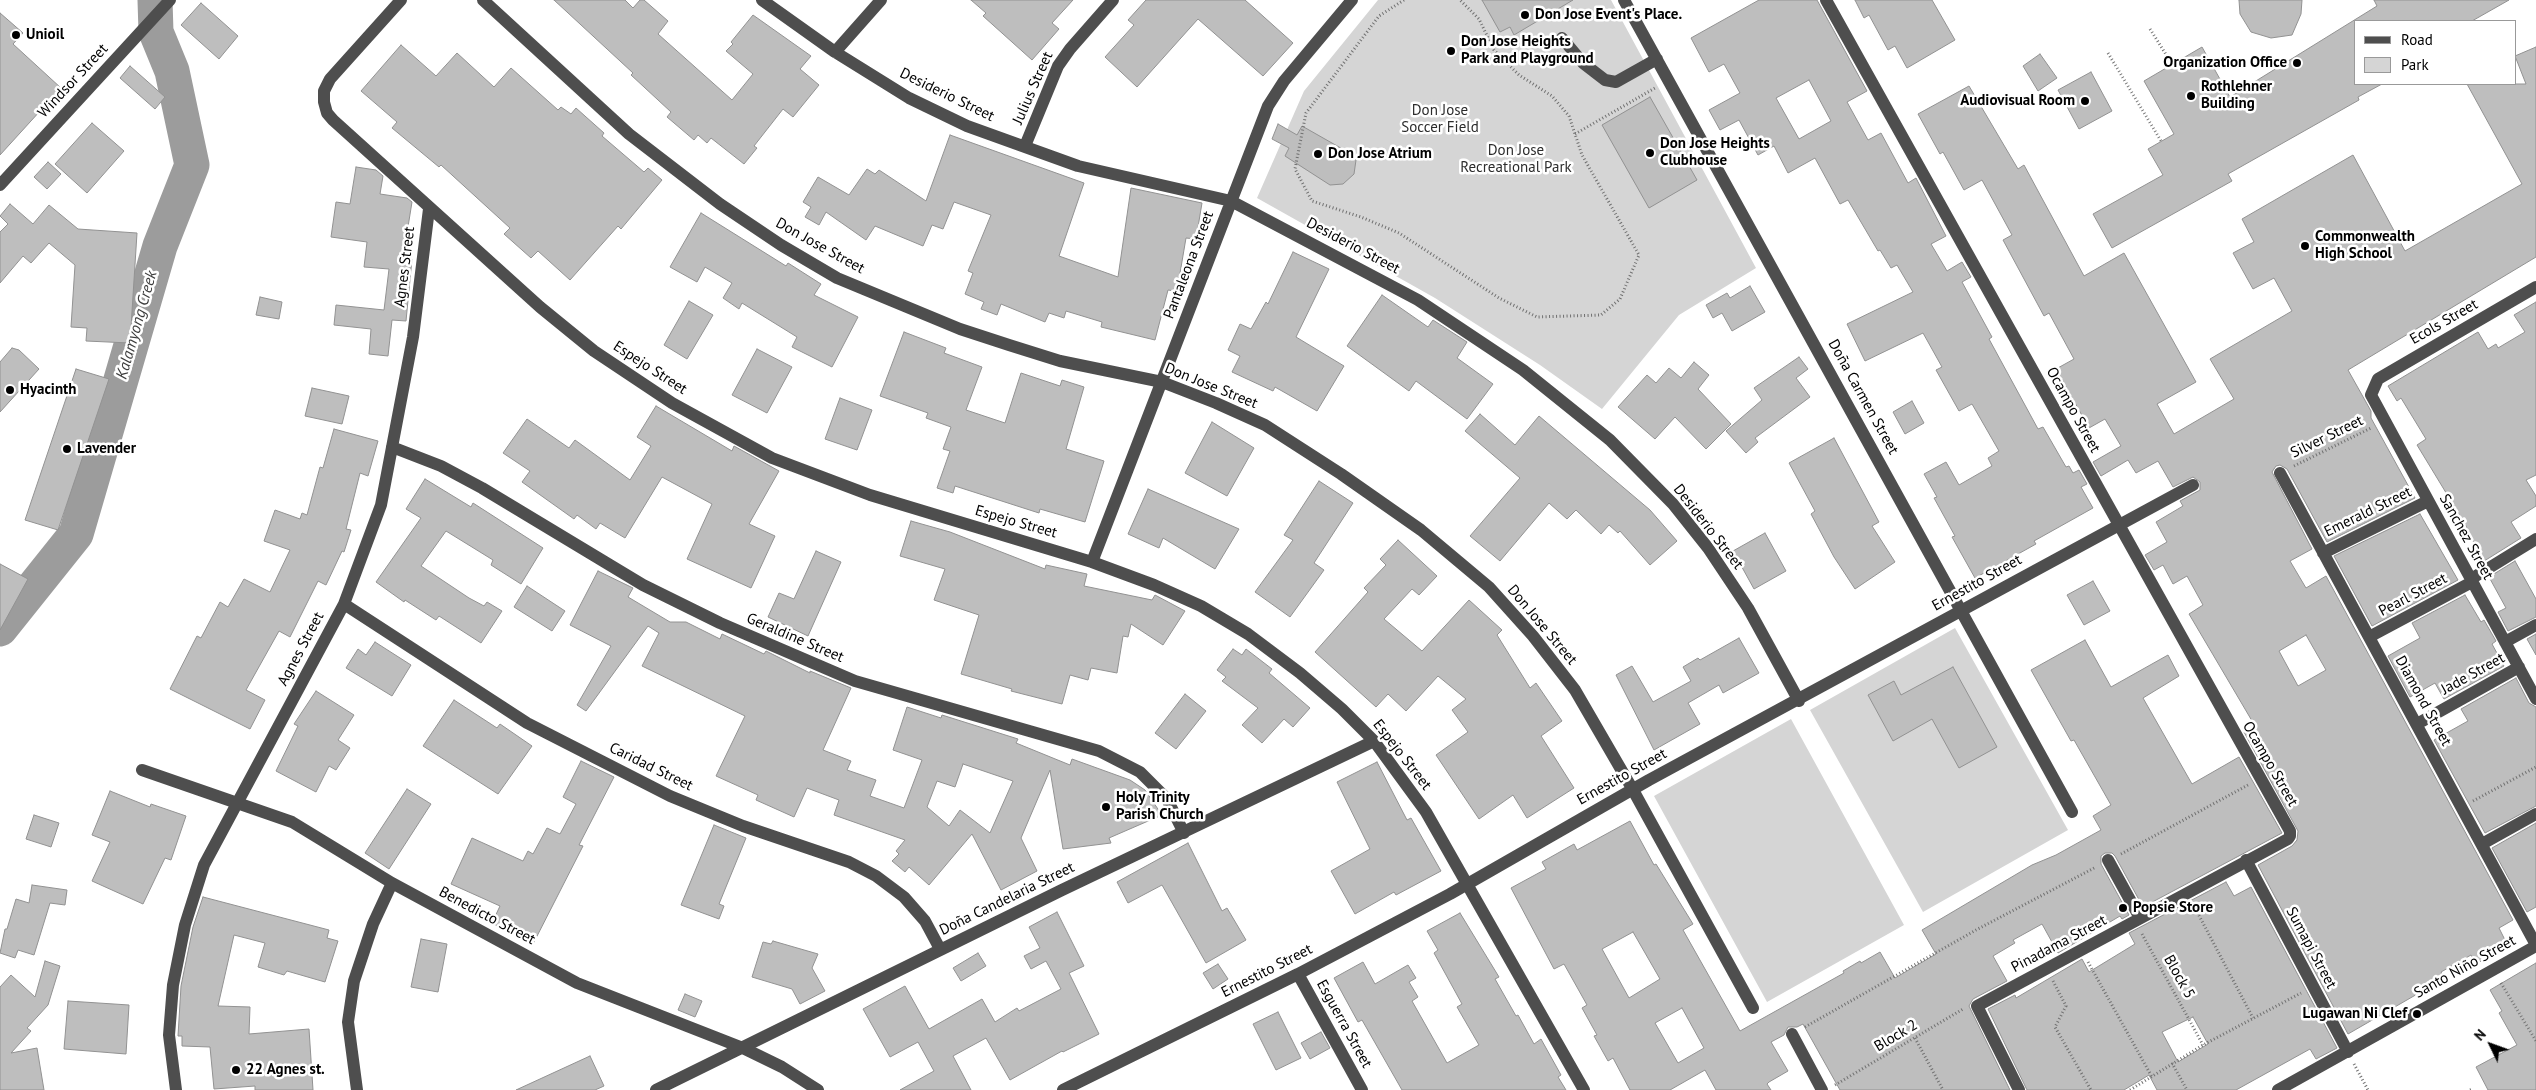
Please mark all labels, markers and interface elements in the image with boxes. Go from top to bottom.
place label: Don Jose Event's Place. [1535,6,1682,24]
marker: Don Jose Event's Place. [1519,9,1531,21]
legend [2354,20,2516,85]
place label: Unioil [26,26,64,44]
marker: Unioil [10,29,22,41]
text: Road [2401,30,2433,49]
place label: Don Jose Heights Park and Playground [1461,33,1594,68]
street label: Windsor Street [34,40,112,122]
marker: Don Jose Heights Park and Playground [1445,45,1457,57]
street label: Julius Street [1009,49,1057,127]
place label: Organization Office [2163,54,2287,72]
text: Park [2401,55,2429,74]
marker: Organization Office [2291,57,2303,69]
street label: Desiderio Street [897,64,997,126]
place label: Rothlehner Building [2201,78,2272,113]
marker: Rothlehner Building [2185,90,2197,102]
place label: Audiovisual Room [1960,92,2075,110]
marker: Audiovisual Room [2079,95,2091,107]
park label: Don Jose Soccer Field [1401,102,1479,137]
place label: Don Jose Heights Clubhouse [1660,135,1770,170]
park label: Don Jose Recreational Park [1460,142,1572,177]
place label: Don Jose Atrium [1328,145,1432,163]
marker: Don Jose Heights Clubhouse [1644,147,1656,159]
marker: Don Jose Atrium [1312,148,1324,160]
street label: Pantaleona Street [1160,209,1218,321]
street label: Don Jose Street [772,214,868,278]
street label: Desiderio Street [1303,214,1403,278]
street label: Agnes Street [391,226,419,308]
place label: Commonwealth High School [2315,228,2415,263]
marker: Commonwealth High School [2299,240,2311,252]
water label: Kalamyong Creek [112,269,162,381]
street label: Ecols Street [2407,295,2481,349]
street label: Doña Carmen Street [1824,336,1902,458]
street label: Espejo Street [610,337,690,399]
street label: Don Jose Street [1162,359,1260,413]
street label: Ocampo Street [2042,364,2104,456]
place label: Hyacinth [20,381,76,399]
marker: Hyacinth [4,384,16,396]
street label: Silver Street [2288,412,2366,462]
place label: Lavender [77,440,136,458]
marker: Lavender [61,443,73,455]
street label: Desiderio Street [1669,481,1747,573]
street label: Emerald Street [2321,483,2415,541]
street label: Sanchez Street [2435,491,2497,583]
street label: Espejo Street [973,502,1059,542]
street label: Ernestito Street [1929,551,2025,615]
street label: Pearl Street [2376,570,2450,620]
street label: Don Jose Street [1503,581,1581,669]
street label: Agnes Street [274,609,328,689]
street label: Geraldine Street [744,609,846,667]
street label: Jade Street [2438,649,2508,699]
street label: Diamond Street [2391,653,2455,749]
street label: Espejo Street [1369,716,1435,794]
street label: Ocampo Street [2238,718,2302,810]
street label: Caridad Street [606,739,696,795]
street label: Ernestito Street [1574,745,1670,809]
place label: Holy Trinity Parish Church [1116,789,1204,824]
marker: Holy Trinity Parish Church [1100,801,1112,813]
street label: Doña Candelaria Street [937,859,1077,939]
street label: Benedicto Street [436,883,538,949]
place label: Popsie Store [2133,899,2213,917]
marker: Popsie Store [2117,902,2129,914]
street label: Sumapi Street [2282,904,2340,992]
street label: Pinadama Street [2008,911,2110,977]
street label: Santo Niño Street [2411,932,2519,1002]
street label: Ernestito Street [1219,940,1315,1002]
street label: Block 5 [2160,952,2198,1002]
street label: Esguerra Street [1312,977,1376,1071]
place label: Lugawan Ni Clef [2303,1005,2407,1023]
marker: Lugawan Ni Clef [2411,1008,2423,1020]
street label: Block 2 [1871,1016,1921,1056]
north arrow [2466,1020,2516,1070]
text: N [2470,1026,2490,1044]
place label: 22 Agnes st. [246,1061,325,1079]
marker: 22 Agnes st. [230,1064,242,1076]

